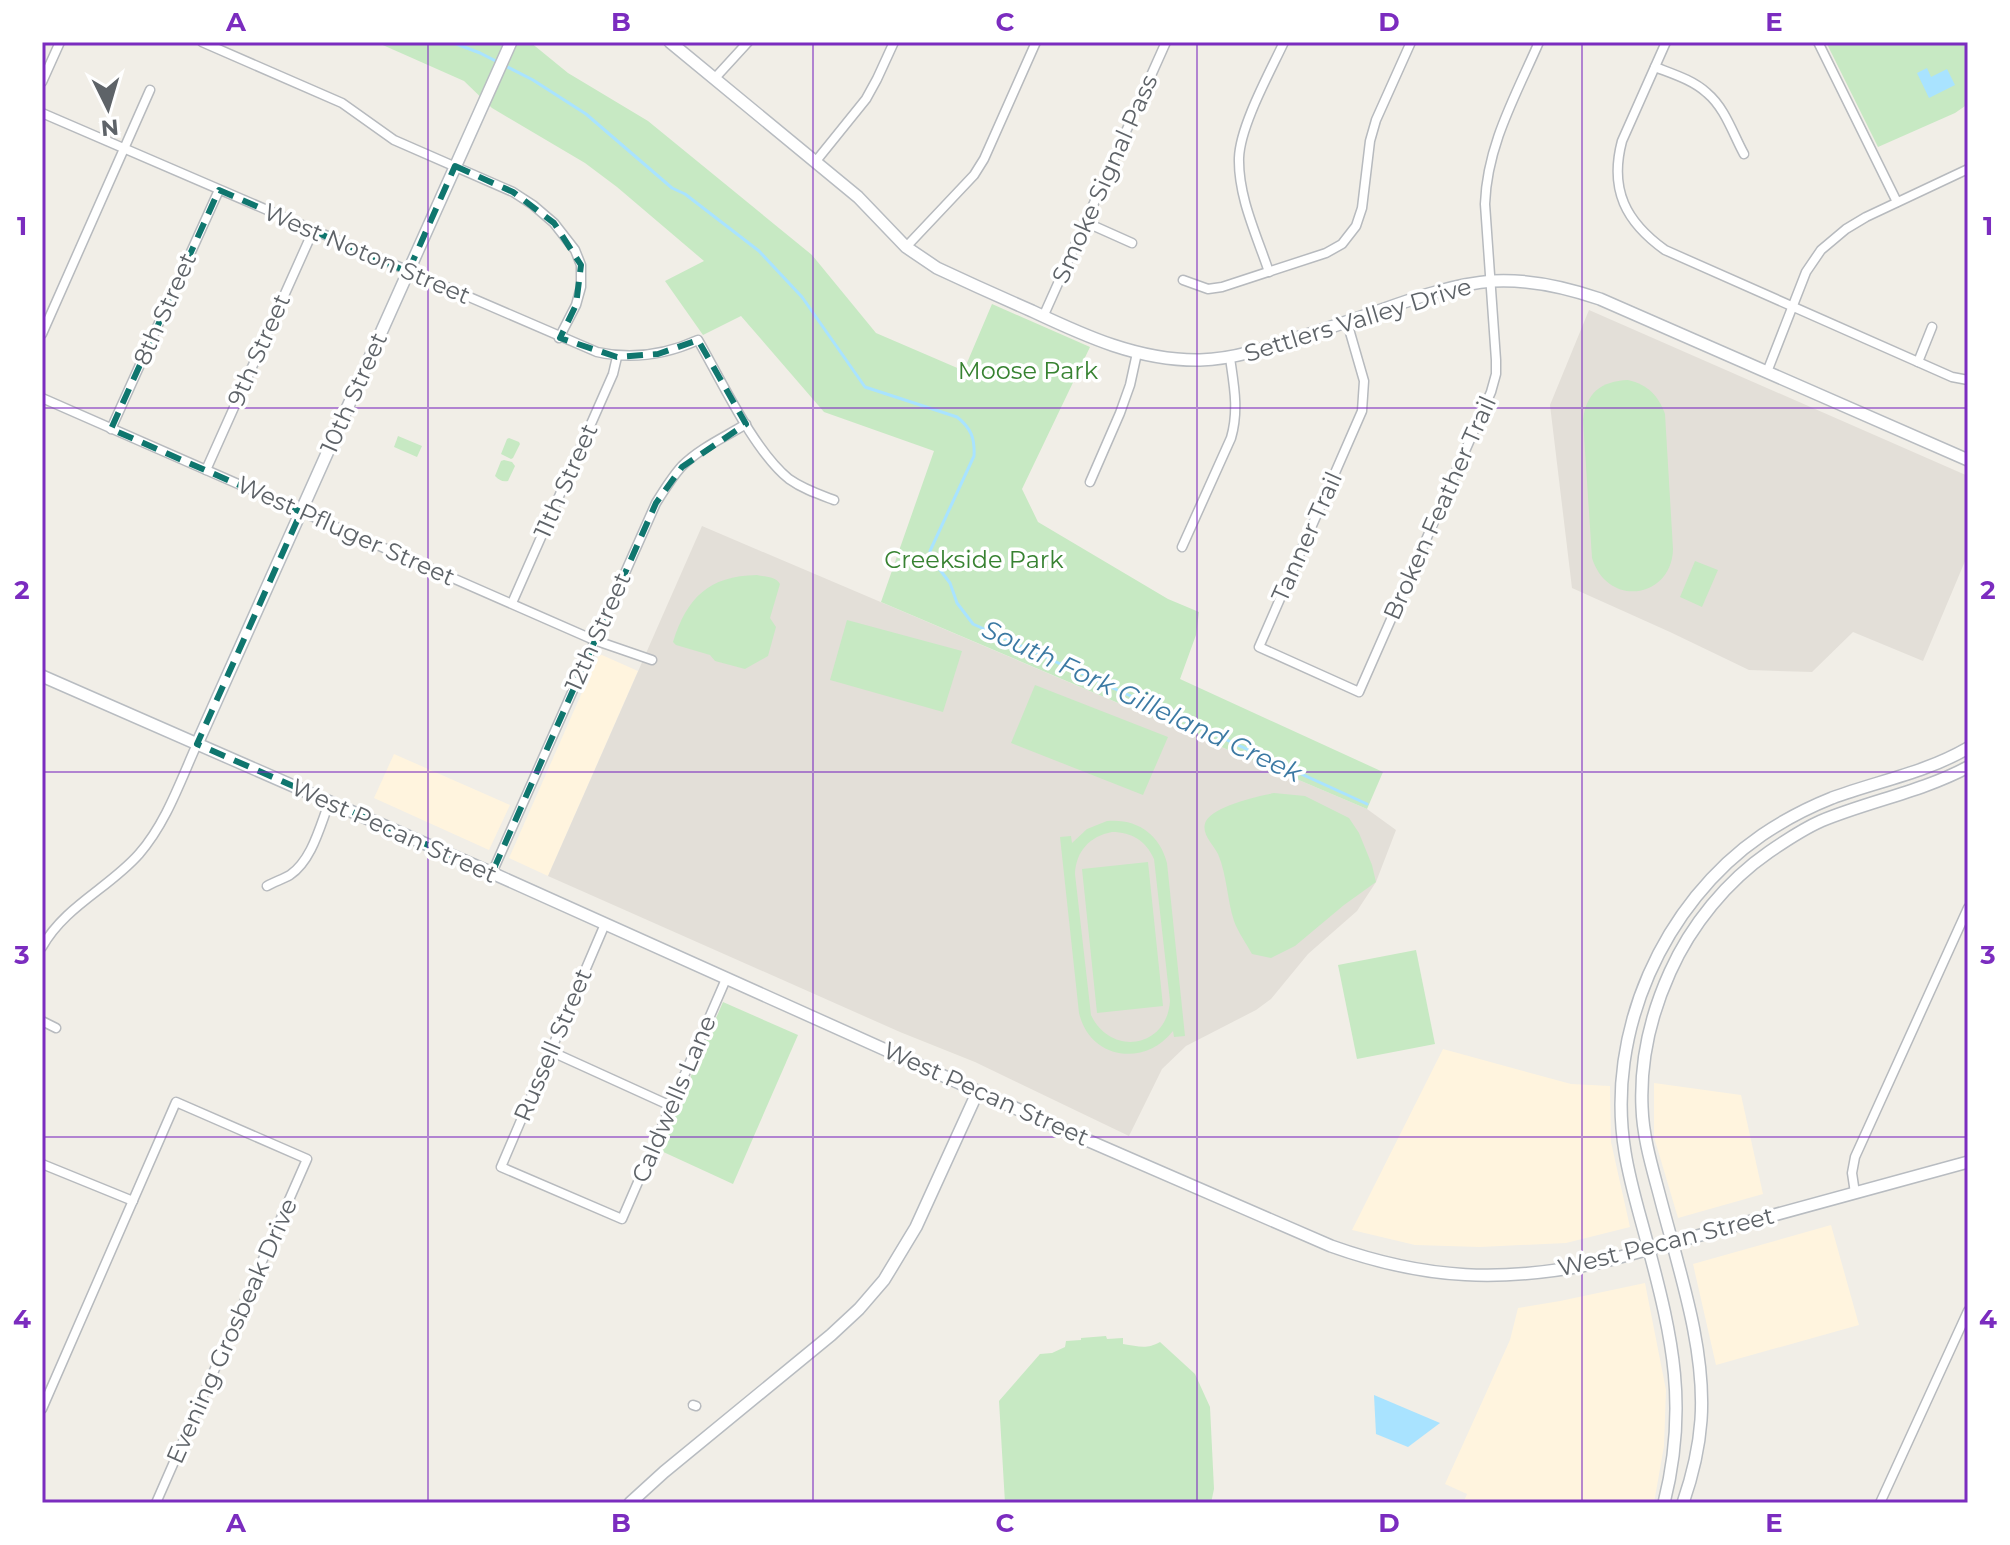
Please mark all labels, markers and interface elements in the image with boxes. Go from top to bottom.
text: A [225,6,247,38]
text: B [611,6,631,38]
text: C [996,6,1015,38]
text: D [1378,6,1400,38]
text: E [1765,6,1783,38]
north arrow [68,68,148,148]
street label: Smoke Signal Pass [1046,70,1164,288]
text: N [100,113,120,142]
street label: West Noton Street [260,197,475,310]
text: 1 [17,210,27,242]
text: 1 [1983,210,1993,242]
street label: 8th Street [127,248,202,370]
street label: Settlers Valley Drive [1241,271,1475,368]
street label: 9th Street [221,289,296,410]
street label: 10th Street [314,327,393,458]
park label: Moose Park [958,356,1099,385]
street label: Broken Feather Trail [1377,391,1502,624]
street label: 11th Street [527,419,604,542]
street label: Tanner Trail [1265,467,1348,606]
street label: West Pfluger Street [233,469,460,592]
park label: Creekside Park [884,545,1064,574]
street label: 12th Street [558,568,637,696]
text: 2 [14,574,30,606]
text: 2 [1980,574,1996,606]
water label: South Fork Gilleland Creek [977,613,1308,790]
street label: West Pecan Street [287,772,502,889]
text: 3 [13,939,30,971]
text: 3 [1979,939,1996,971]
street label: Russell Street [507,964,598,1126]
street label: Caldwells Lane [625,1011,722,1187]
street label: West Pecan Street [879,1035,1094,1152]
street label: Evening Grosbeak Drive [160,1194,303,1468]
street label: West Pecan Street [1555,1201,1777,1282]
text: 4 [13,1303,31,1335]
text: 4 [1979,1303,1997,1335]
text: A [225,1507,247,1539]
text: B [611,1507,631,1539]
text: C [996,1507,1015,1539]
text: D [1378,1507,1400,1539]
text: E [1765,1507,1783,1539]

